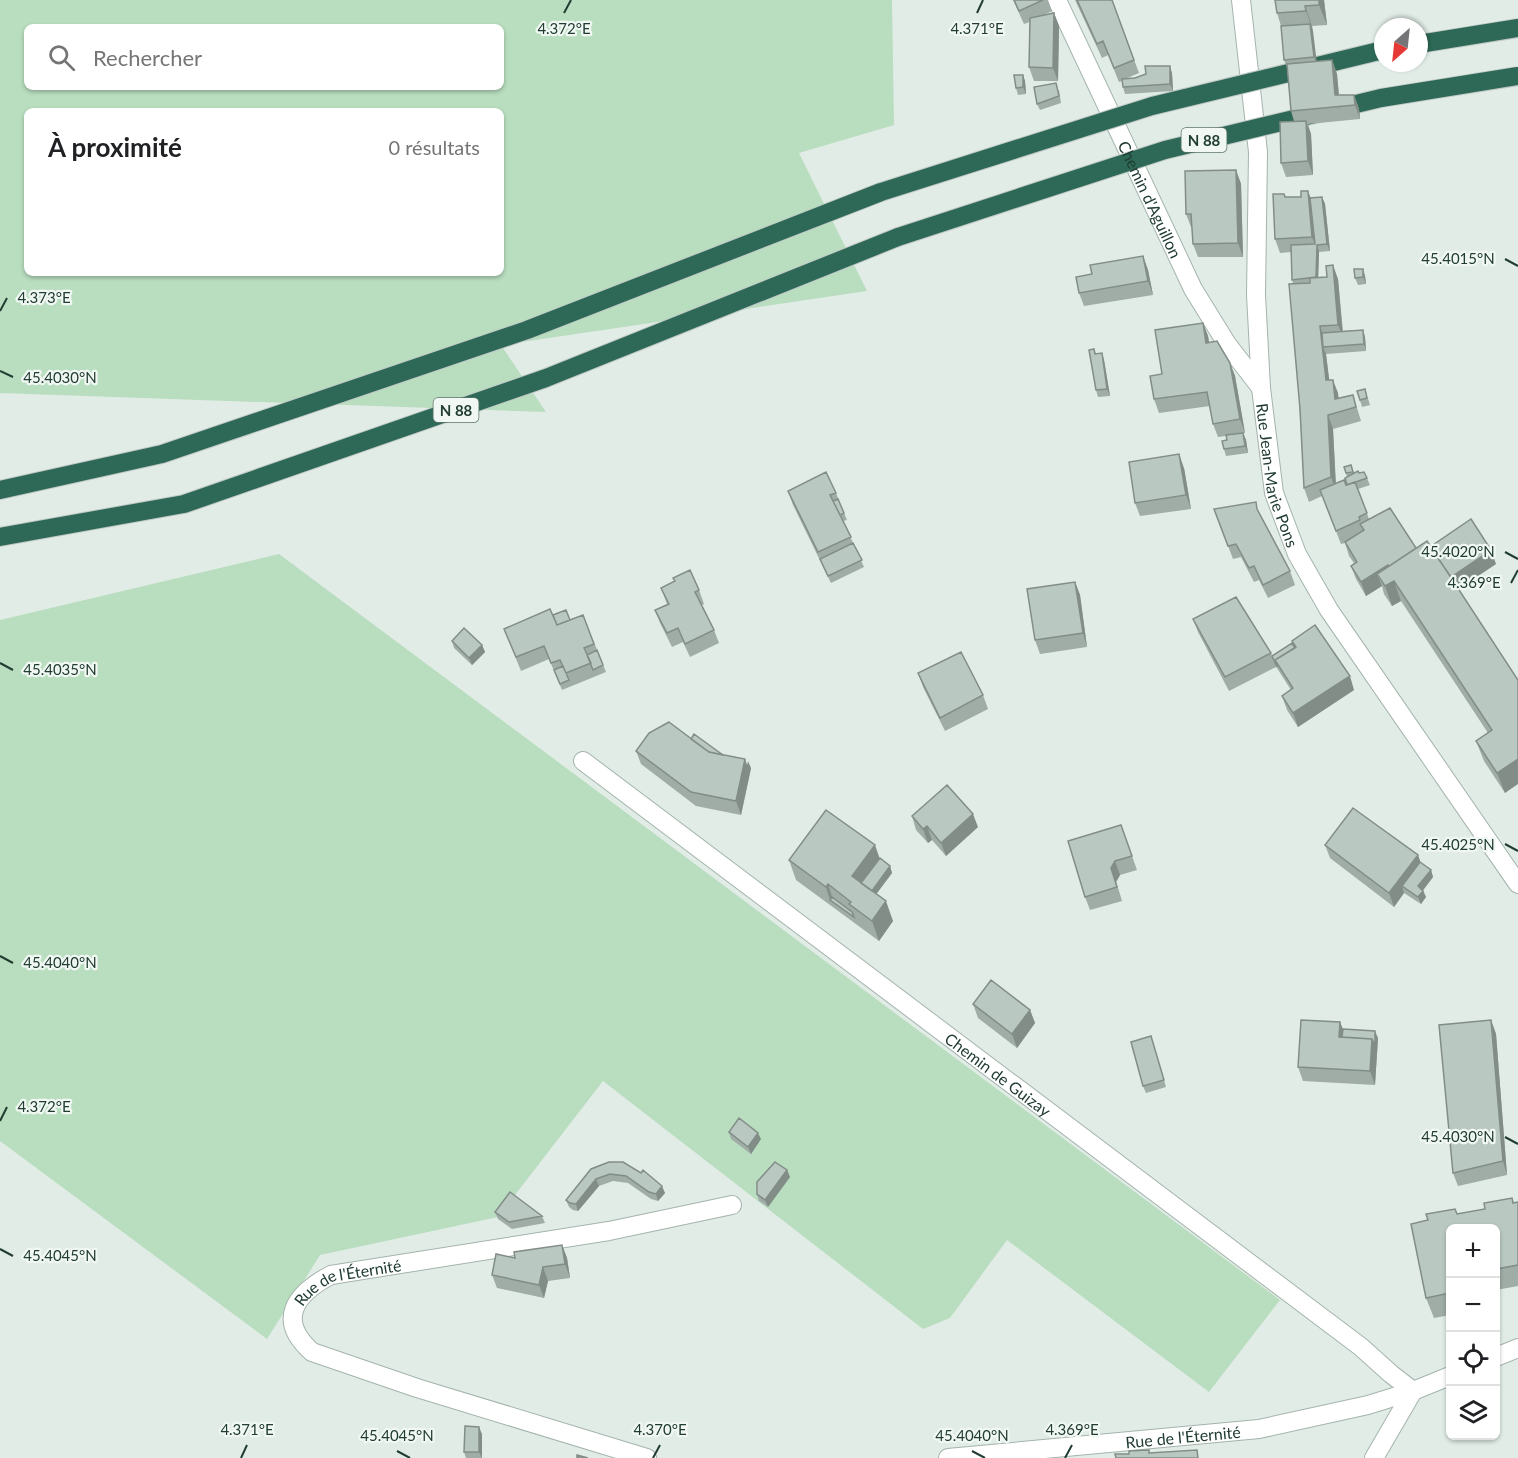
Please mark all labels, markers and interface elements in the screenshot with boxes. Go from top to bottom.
north arrow [1374,18,1428,72]
text: 4.372°E [537,19,591,37]
text: 4.371°E [950,19,1004,37]
search box [24,24,504,90]
icon: search [45,41,78,74]
text: Rechercher [93,44,202,71]
road number: N 88 [1182,128,1226,152]
text: À proximité [48,131,182,163]
text: 0 résultats [389,135,480,159]
street label: Chemin d'Aguillon [1115,138,1186,261]
text: 45.4015°N [1421,249,1495,267]
text: 4.373°E [17,288,71,306]
text: 45.4030°N [23,368,97,386]
road number: N 88 [434,398,478,422]
street label: Rue Jean-Marie Pons [1253,402,1303,550]
text: 45.4020°N [1421,542,1495,560]
text: 4.369°E [1447,573,1501,591]
text: 45.4035°N [23,660,97,678]
text: 45.4025°N [1421,835,1495,853]
text: 45.4040°N [23,953,97,971]
street label: Chemin de Guizay [942,1028,1056,1120]
text: 4.372°E [17,1097,71,1115]
text: 45.4030°N [1421,1127,1495,1145]
map controls [1446,1224,1500,1440]
button: + [1446,1224,1500,1278]
text: 45.4045°N [23,1246,97,1264]
street label: Rue de l'Éternité [289,1255,403,1309]
button: − [1446,1278,1500,1332]
button: locate [1446,1332,1500,1386]
button: layers [1446,1386,1500,1440]
text: 4.371°E [220,1420,274,1438]
text: 4.370°E [633,1420,687,1438]
text: 4.369°E [1045,1420,1099,1438]
street label: Rue de l'Éternité [1125,1421,1241,1451]
text: 45.4045°N [360,1426,434,1444]
text: 45.4040°N [935,1426,1009,1444]

